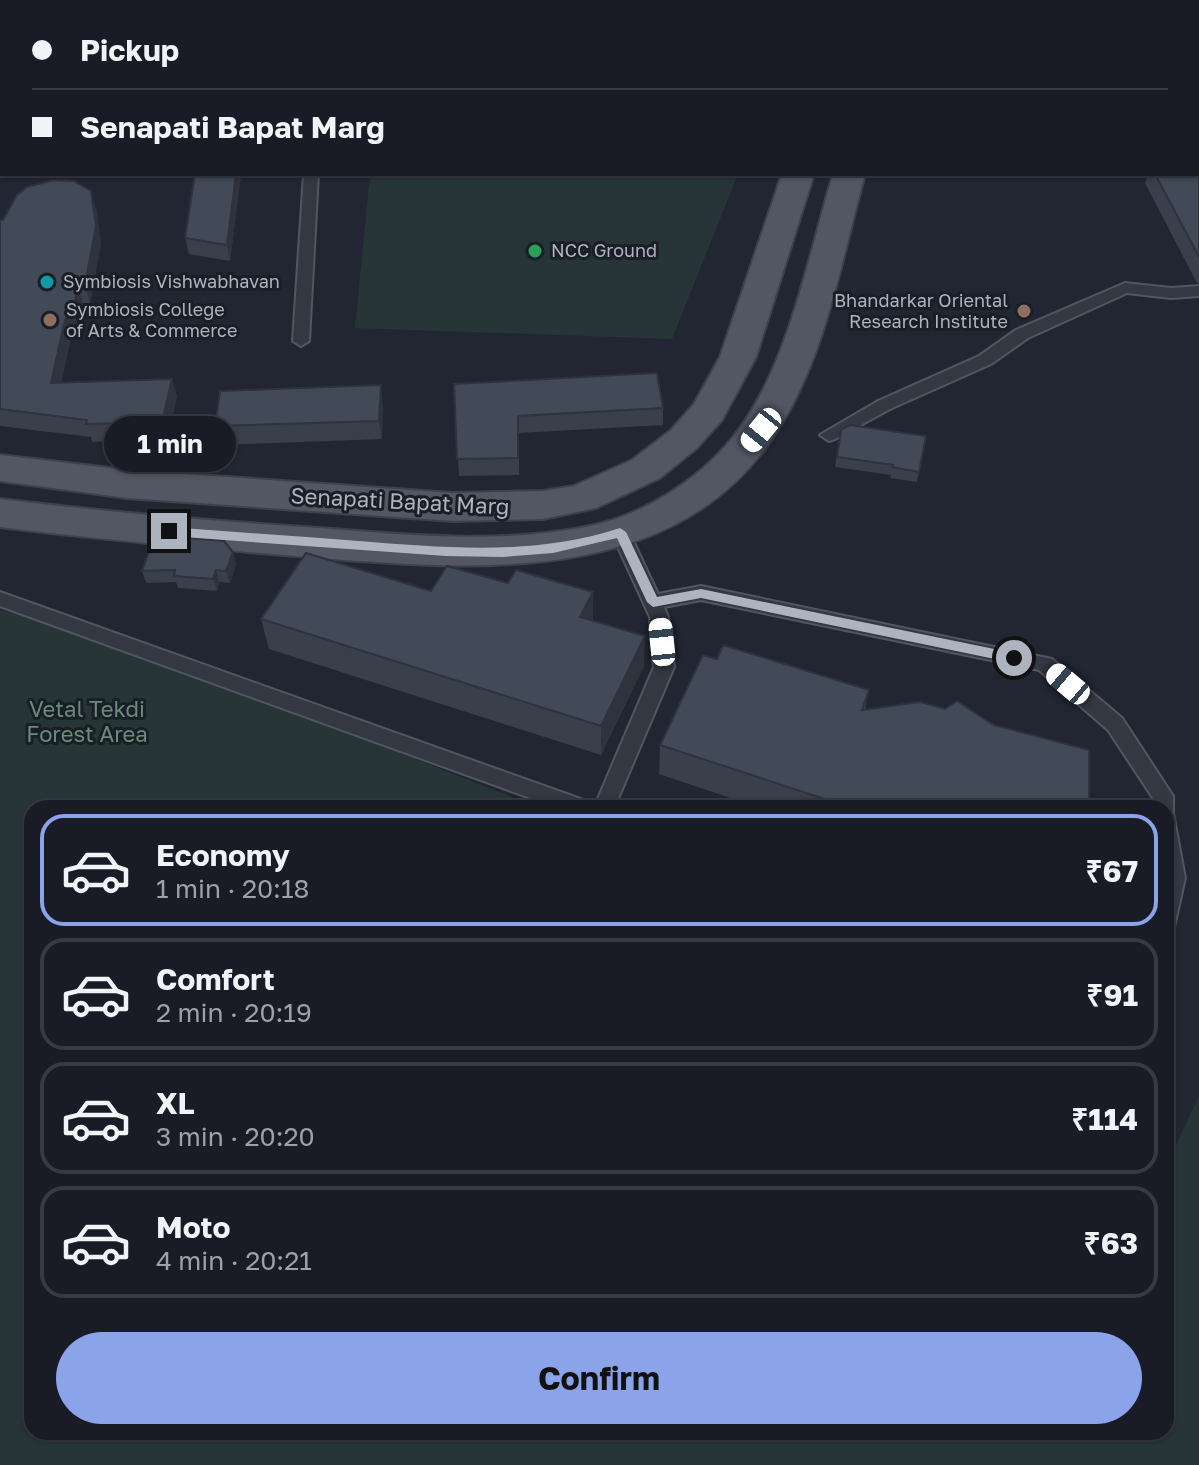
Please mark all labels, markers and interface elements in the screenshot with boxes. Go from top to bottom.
text: Pickup [80,32,179,68]
text: Senapati Bapat Marg [80,109,385,145]
place label: NCC Ground [551,239,657,261]
marker: NCC Ground [526,242,544,260]
place label: Symbiosis Vishwabhavan [63,270,280,292]
marker: Symbiosis Vishwabhavan [38,273,56,291]
place label: Bhandarkar Oriental Research Institute [834,289,1008,332]
place label: Symbiosis College of Arts & Commerce [66,298,237,341]
marker: Bhandarkar Oriental Research Institute [1015,302,1033,320]
marker: Symbiosis College of Arts & Commerce [41,311,59,329]
car [737,404,785,456]
callout: 1 min [103,415,235,471]
text: 1 min [137,428,203,459]
street label: Senapati Bapat Marg [290,481,510,520]
route end [151,513,187,549]
car [648,617,676,667]
route start [996,640,1032,676]
car [1042,659,1094,709]
park label: Vetal Tekdi Forest Area [26,695,148,747]
icon: car [60,834,132,906]
text: Economy [156,837,290,873]
text: ₹67 [1085,853,1138,889]
text: 1 min · 20:18 [156,873,309,904]
icon: car [60,958,132,1030]
text: Comfort [156,961,275,997]
text: ₹91 [1086,977,1138,1013]
text: 2 min · 20:19 [156,997,312,1028]
icon: car [60,1082,132,1154]
text: XL [156,1085,195,1121]
text: ₹114 [1071,1101,1138,1137]
text: 3 min · 20:20 [156,1121,315,1152]
icon: car [60,1206,132,1278]
text: Moto [156,1209,231,1245]
text: ₹63 [1083,1225,1138,1261]
text: 4 min · 20:21 [156,1245,312,1276]
button: Confirm [56,1332,1142,1424]

